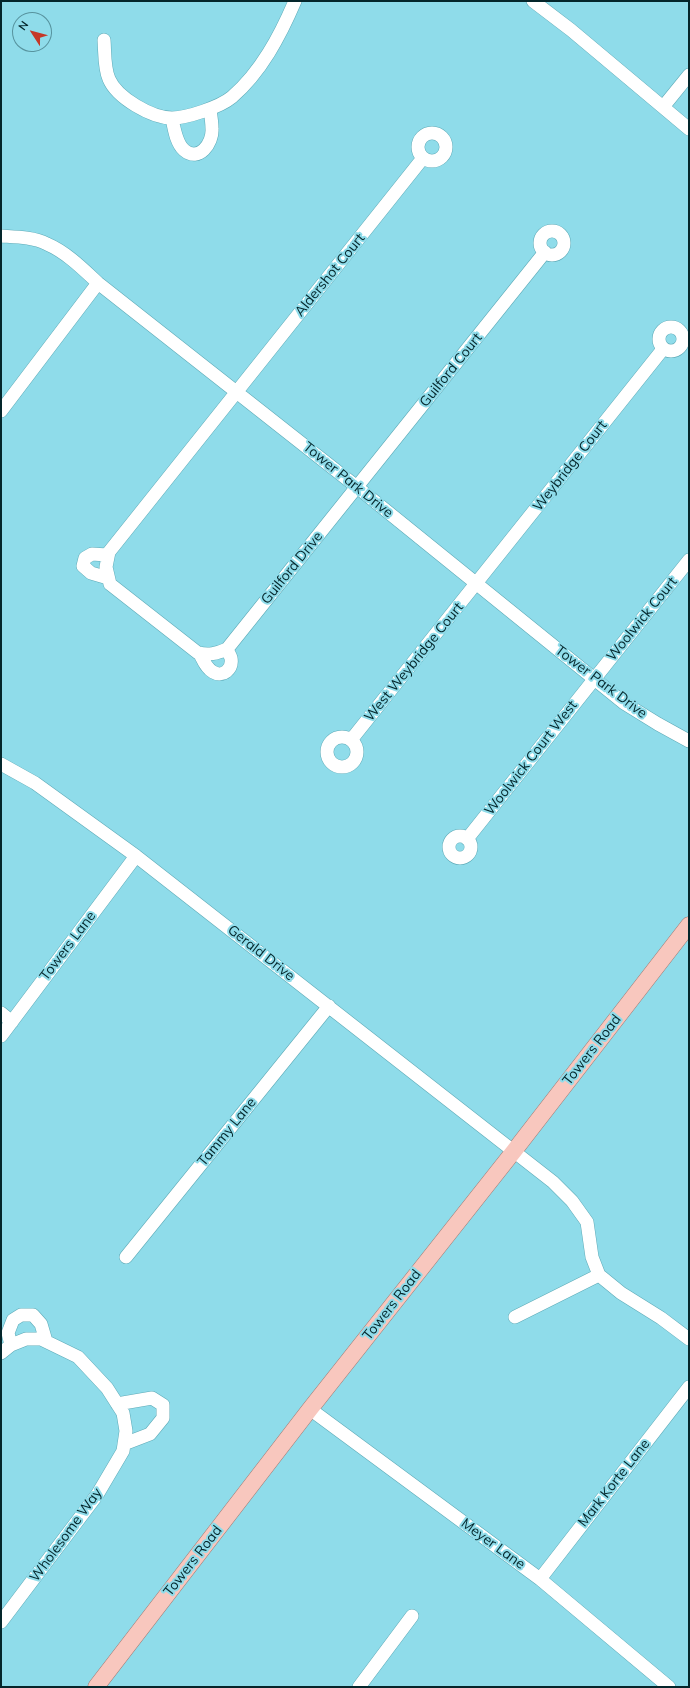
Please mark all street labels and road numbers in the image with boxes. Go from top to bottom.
street label: Aldershot Court [291,230,369,320]
street label: Guilford Court [416,330,486,410]
street label: Weybridge Court [529,417,611,515]
street label: Tower Park Drive [300,439,396,521]
street label: Guilford Drive [258,528,326,608]
street label: Woolwick Court [603,574,681,664]
street label: West Weybridge Court [361,599,467,725]
street label: Tower Park Drive [552,642,650,722]
street label: Woolwick Court West [481,697,581,819]
street label: Towers Lane [36,908,100,984]
street label: Gerald Drive [224,922,298,984]
street label: Towers Road [559,1011,625,1089]
street label: Tammy Lane [194,1094,260,1170]
street label: Towers Road [359,1266,425,1344]
street label: Mark Korte Lane [575,1436,653,1530]
street label: Wholesome Way [26,1485,106,1585]
street label: Meyer Lane [458,1515,528,1573]
street label: Towers Road [160,1522,226,1600]

